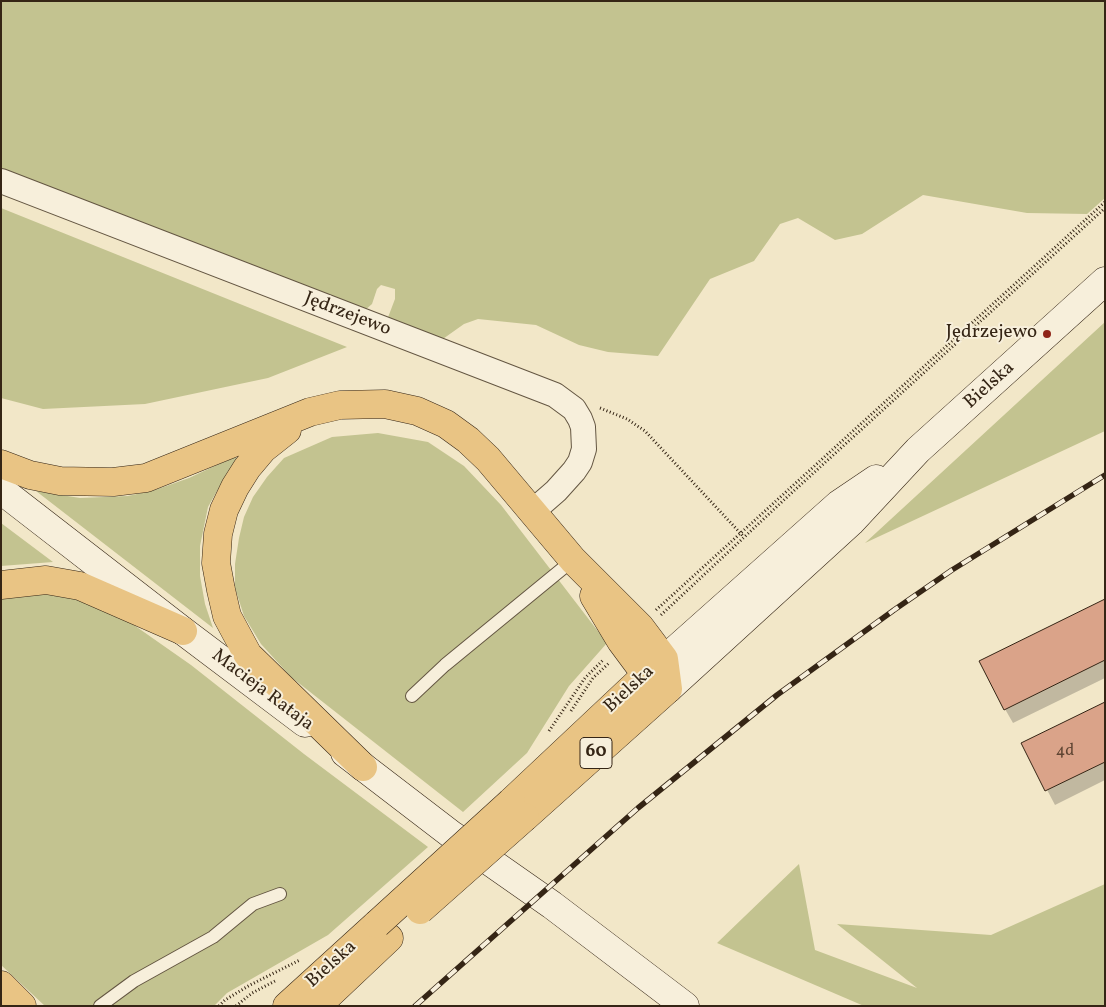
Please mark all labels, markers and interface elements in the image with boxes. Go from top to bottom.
street label: Jędrzejewo [300,288,394,342]
place label: Jędrzejewo [946,323,1037,345]
marker: Jędrzejewo [1041,328,1053,340]
street label: Bielska [960,357,1020,415]
street label: Macieja Rataja [206,645,318,737]
street label: Bielska [600,661,660,719]
road number: 60 [580,738,612,768]
house number: 4d [1056,742,1074,762]
street label: Bielska [302,936,362,994]

